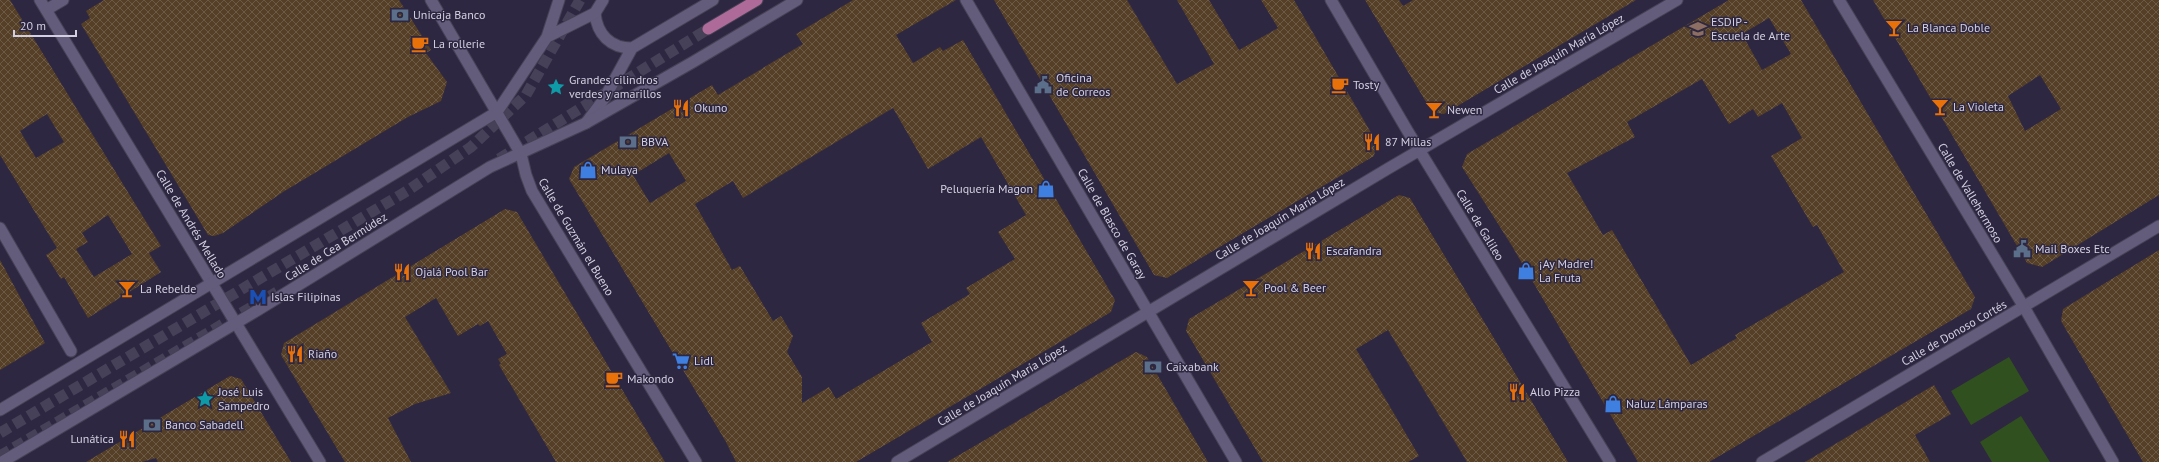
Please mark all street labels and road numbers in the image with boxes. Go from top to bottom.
street label: Calle de Joaquín María López [1491,10,1627,97]
street label: Calle de Vallehermoso [1935,140,2006,245]
street label: Calle de Blasco de Garay [1075,166,1151,282]
street label: Calle de Andrés Mellado [153,167,230,281]
street label: Calle de Joaquín María López [1212,174,1347,263]
street label: Calle de Guzmán el Bueno [535,175,618,298]
street label: Calle de Galileo [1453,186,1508,263]
street label: Calle de Cea Bermúdez [282,209,390,284]
street label: Calle de Donoso Cortés [1898,296,2009,369]
street label: Calle de Joaquín María López [934,340,1069,429]

